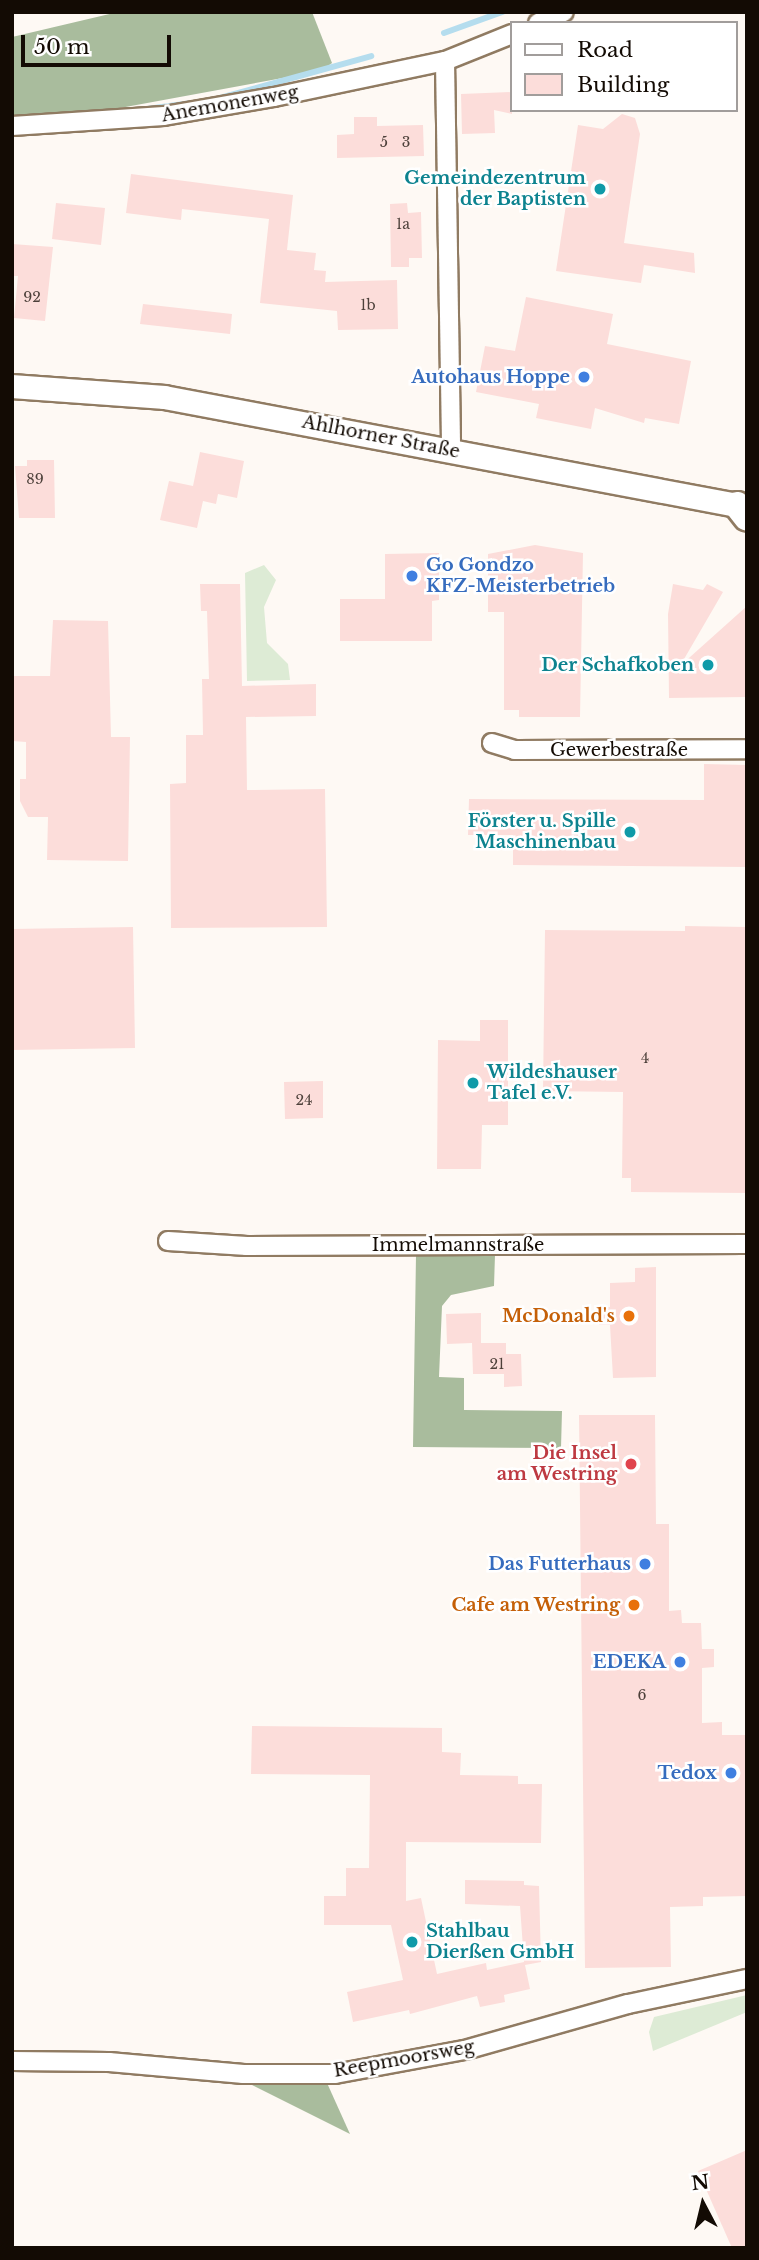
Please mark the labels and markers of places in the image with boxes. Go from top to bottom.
place label: Gemeindezentrum der Baptisten [404,168,586,210]
marker: Gemeindezentrum der Baptisten [592,181,608,197]
place label: Autohaus Hoppe [411,366,570,388]
marker: Autohaus Hoppe [576,369,592,385]
place label: Go Gondzo KFZ-Meisterbetrieb [426,555,615,598]
marker: Go Gondzo KFZ-Meisterbetrieb [404,568,420,584]
place label: Der Schafkoben [541,654,694,676]
marker: Der Schafkoben [700,657,716,673]
place label: Förster u. Spille Maschinenbau [468,811,616,854]
marker: Förster u. Spille Maschinenbau [622,824,638,840]
place label: Wildeshauser Tafel e.V. [487,1062,617,1104]
marker: Wildeshauser Tafel e.V. [465,1075,481,1091]
place label: McDonald's [502,1305,615,1327]
marker: McDonald's [621,1308,637,1324]
place label: Die Insel am Westring [496,1443,617,1486]
marker: Die Insel am Westring [623,1456,639,1472]
place label: Das Futterhaus [488,1553,631,1575]
marker: Das Futterhaus [637,1556,653,1572]
place label: Cafe am Westring [451,1594,620,1616]
marker: Cafe am Westring [626,1597,642,1613]
place label: EDEKA [593,1651,666,1673]
marker: EDEKA [672,1654,688,1670]
place label: Tedox [657,1762,717,1784]
marker: Tedox [723,1765,739,1781]
place label: Stahlbau Dierßen GmbH [426,1921,574,1964]
marker: Stahlbau Dierßen GmbH [404,1934,420,1950]

